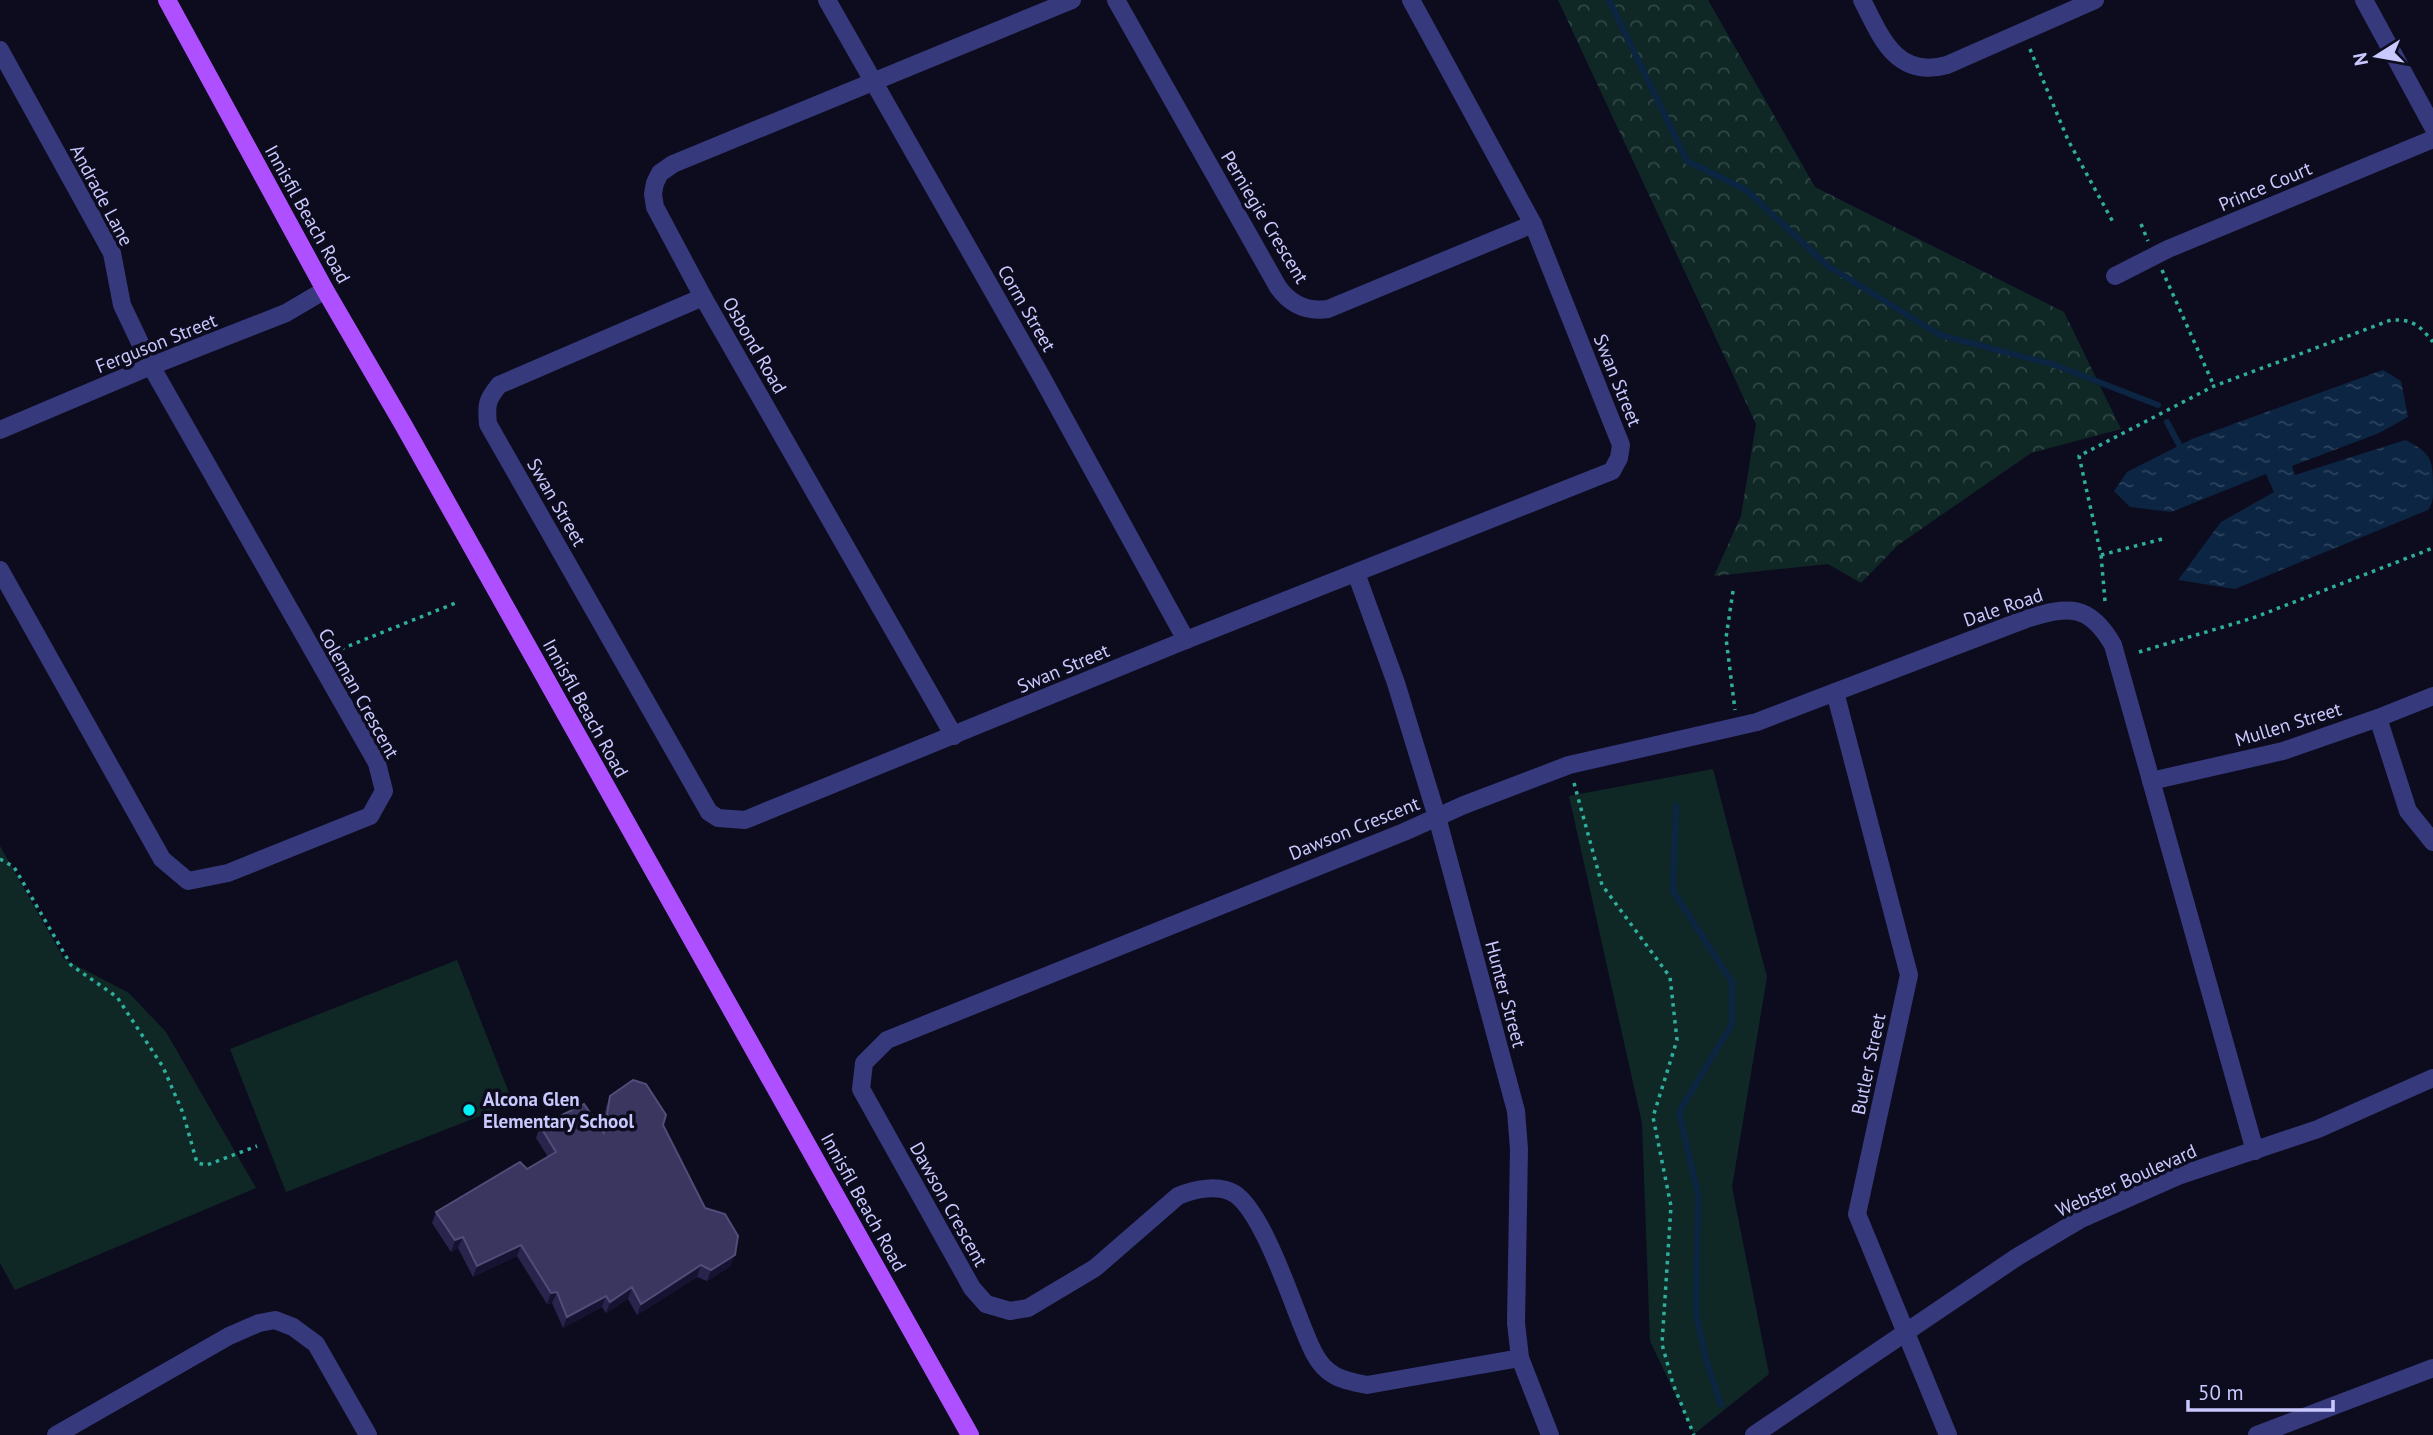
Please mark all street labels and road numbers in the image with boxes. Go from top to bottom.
street label: Andrade Lane [65,140,139,250]
street label: Innisfil Beach Road [260,141,356,287]
street label: Perniegie Crescent [1216,146,1314,288]
street label: Prince Court [2215,155,2316,216]
street label: Corm Street [993,260,1062,356]
street label: Osbond Road [718,293,792,397]
street label: Ferguson Street [92,308,221,378]
street label: Swan Street [1589,330,1648,430]
street label: Swan Street [522,454,592,551]
street label: Dale Road [1960,582,2046,632]
street label: Coleman Crescent [313,624,405,763]
street label: Innisfil Beach Road [538,635,634,781]
street label: Swan Street [1013,638,1113,698]
street label: Mullen Street [2232,696,2345,752]
street label: Dawson Crescent [1285,791,1423,865]
street label: Hunter Street [1480,938,1532,1050]
street label: Butler Street [1846,1011,1891,1117]
street label: Innisfil Beach Road [816,1129,912,1275]
street label: Dawson Crescent [905,1138,993,1271]
street label: Webster Boulevard [2052,1138,2200,1222]

